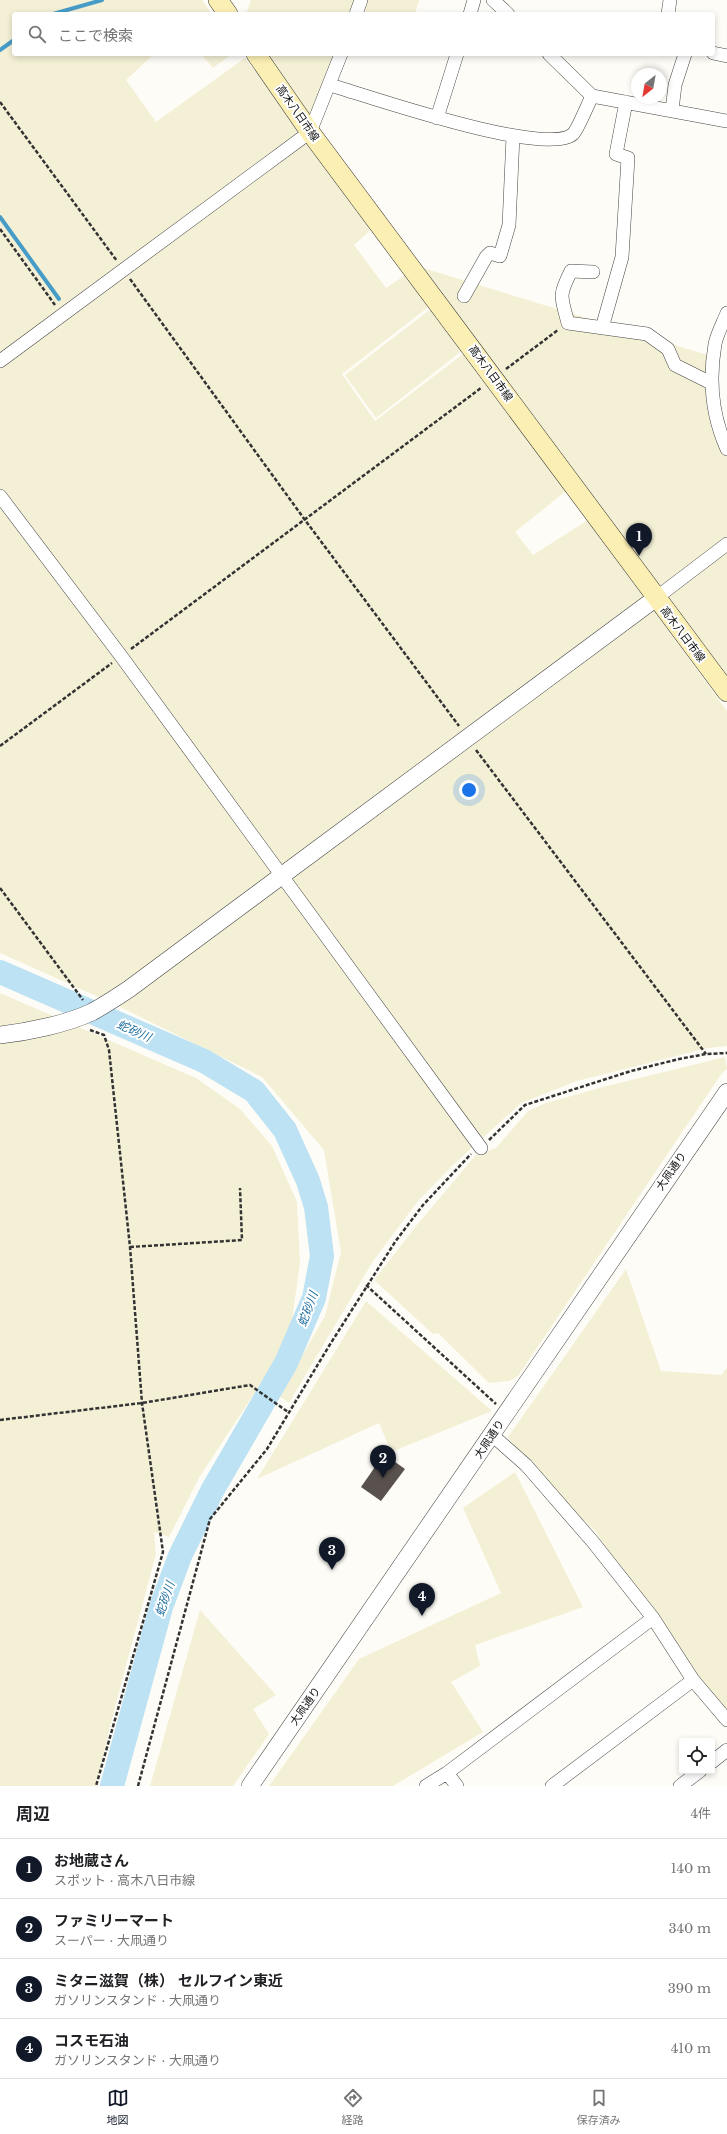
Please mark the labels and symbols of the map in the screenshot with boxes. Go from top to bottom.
north arrow [631,68,667,104]
street label: 高木八日市線 [273,82,323,144]
street label: 高木八日市線 [466,342,516,404]
pin: 1 [626,523,652,556]
street label: 高木八日市線 [658,603,708,665]
your location [459,780,479,800]
water label: 蛇砂川 [115,1016,156,1046]
street label: 大凧通り [653,1149,689,1193]
water label: 蛇砂川 [294,1287,321,1328]
street label: 大凧通り [471,1417,507,1461]
pin: 2 [370,1445,396,1478]
pin: 3 [319,1537,345,1570]
water label: 蛇砂川 [152,1577,178,1618]
pin: 4 [409,1583,435,1616]
street label: 大凧通り [287,1684,323,1728]

